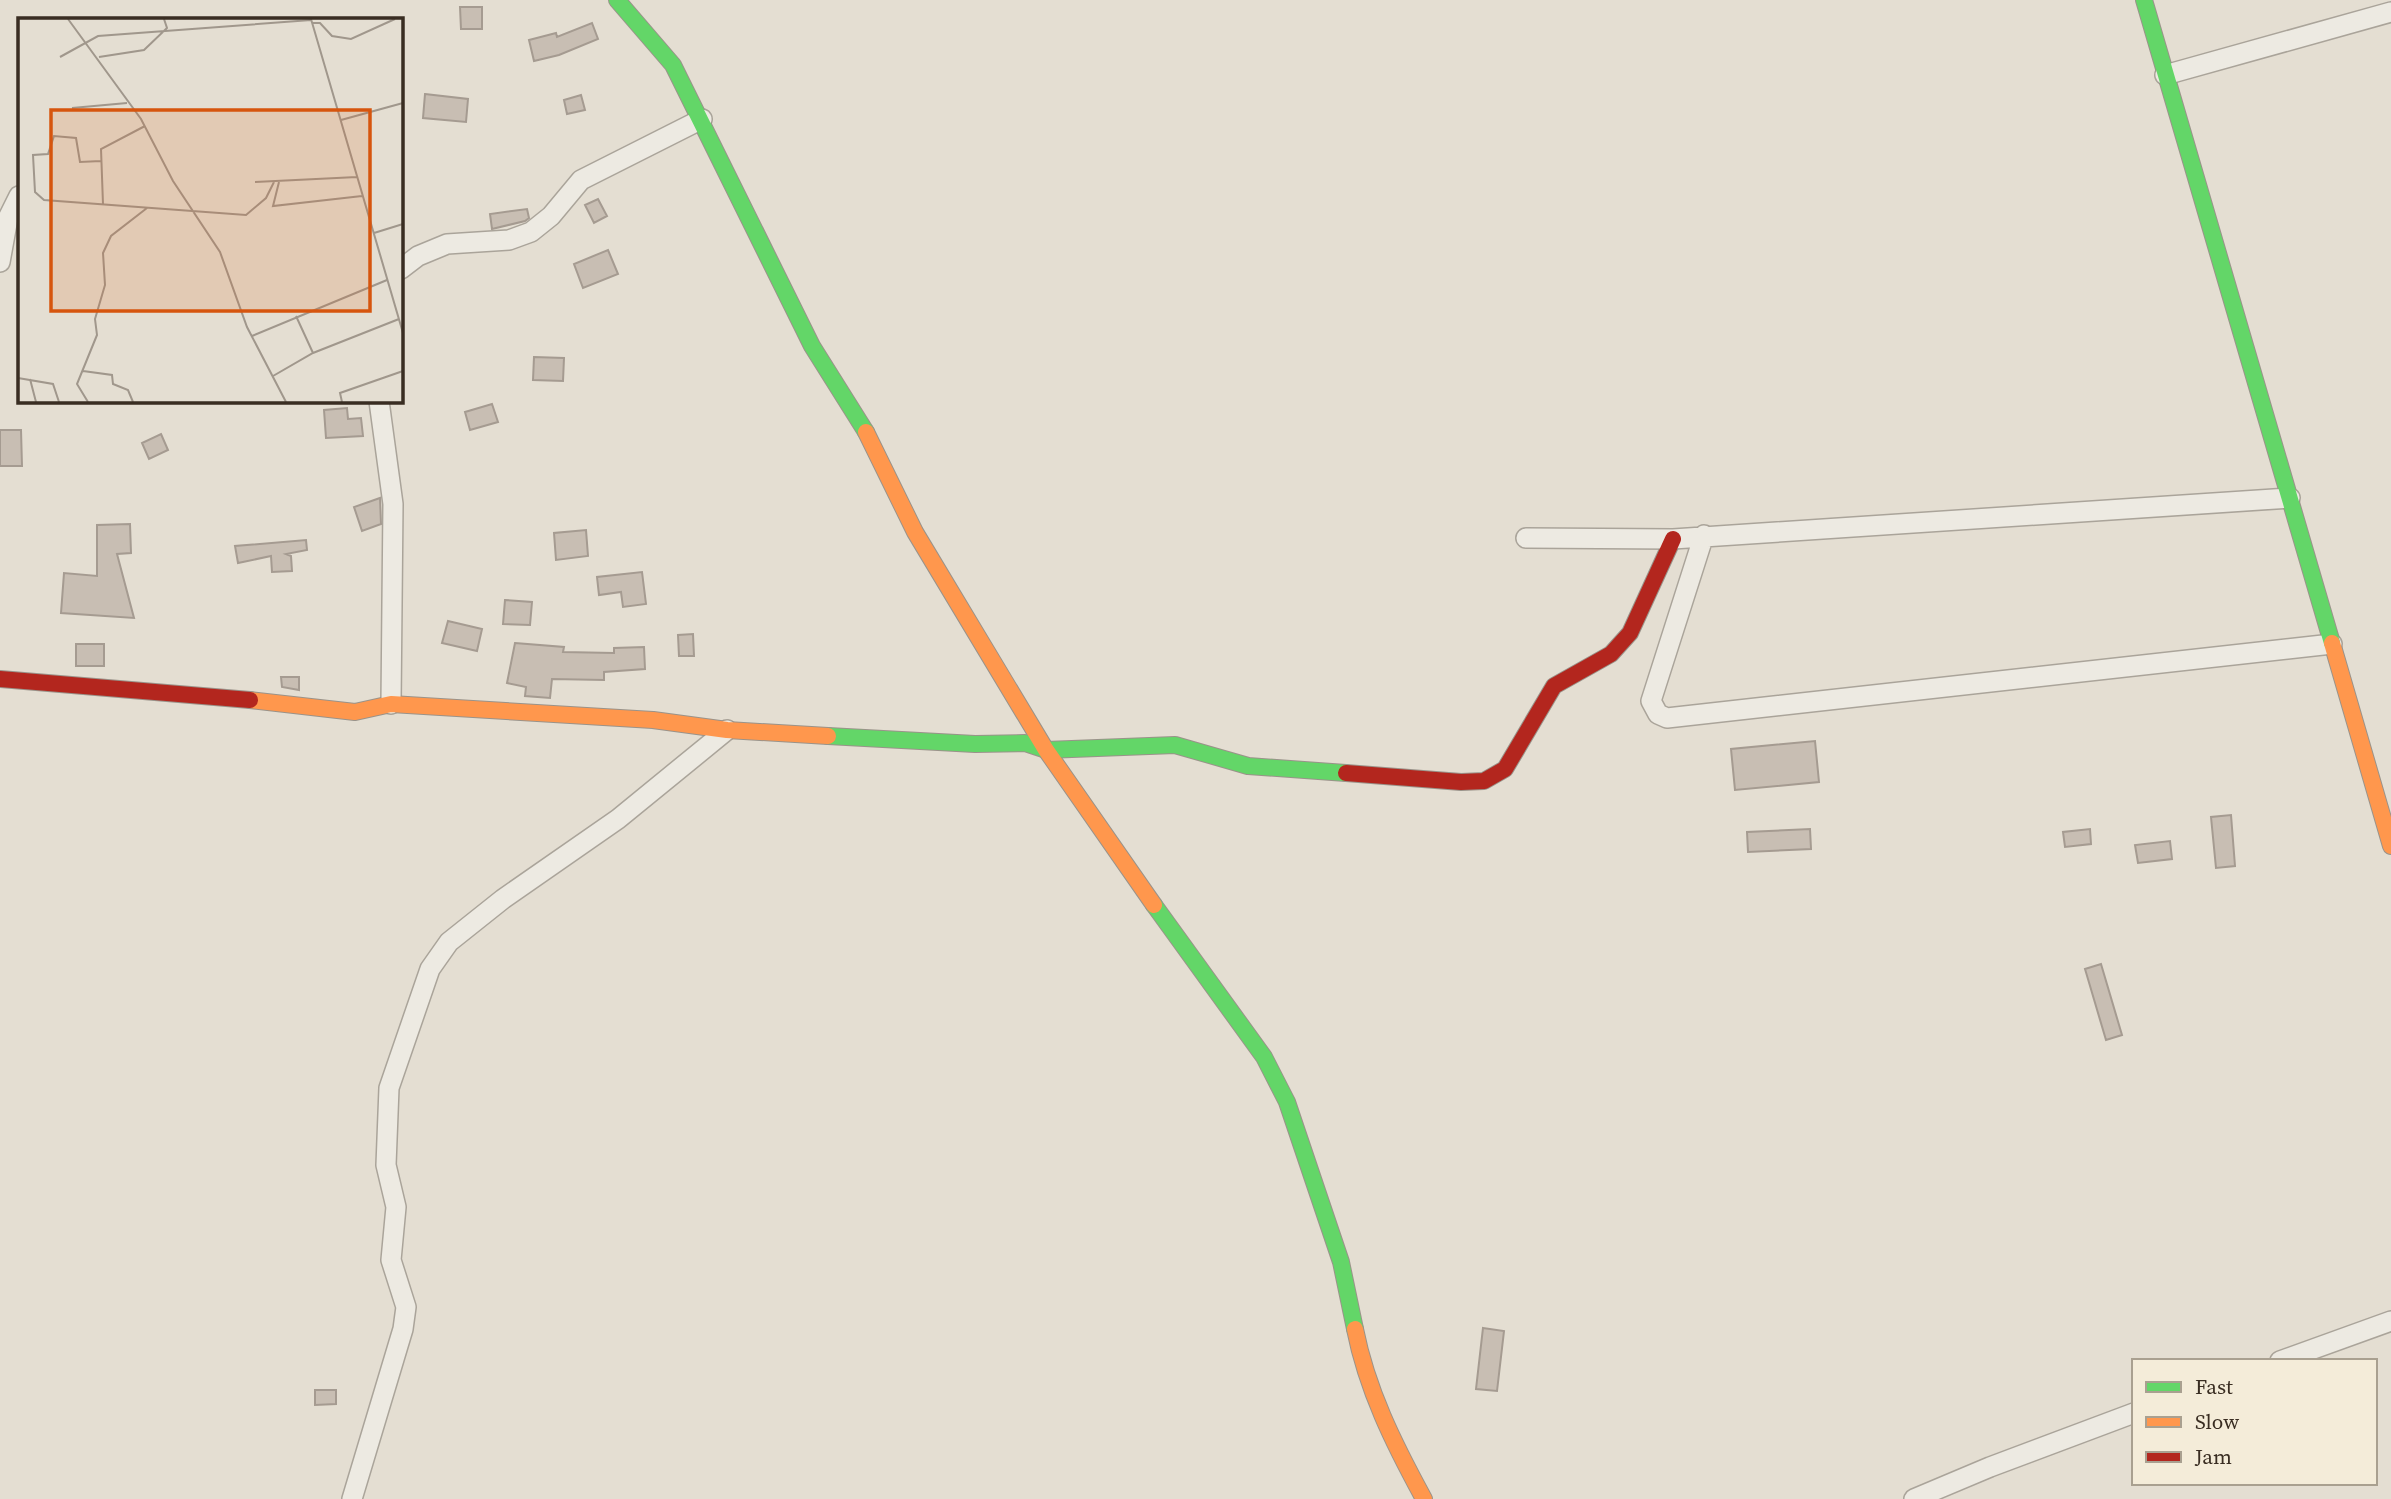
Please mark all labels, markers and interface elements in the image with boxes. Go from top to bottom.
inset map [18,18,402,402]
legend [2132,1359,2377,1485]
text: Fast [2195,1372,2233,1401]
text: Slow [2195,1407,2239,1436]
text: Jam [2194,1442,2232,1471]

